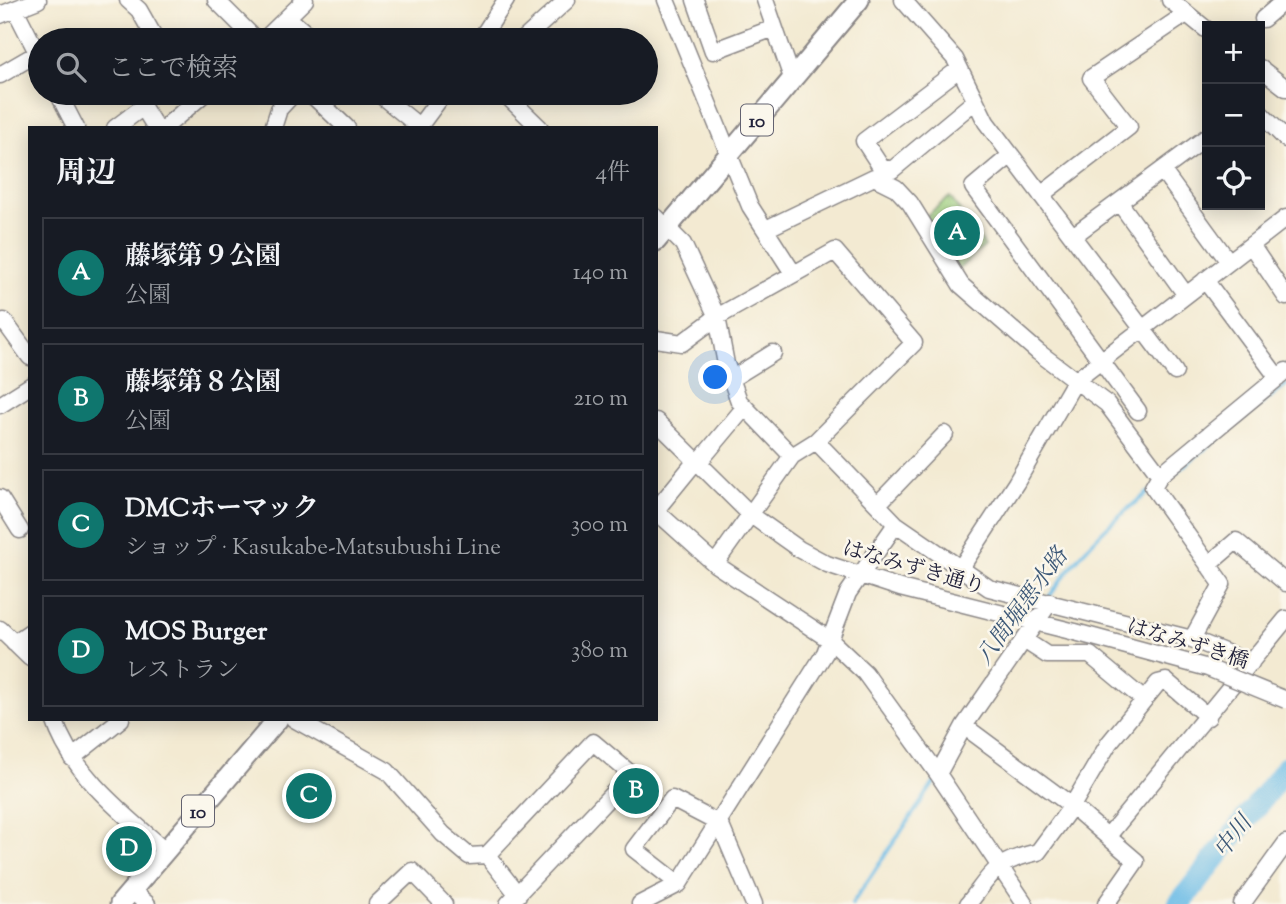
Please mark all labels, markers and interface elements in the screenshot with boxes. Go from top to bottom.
map controls [1202,21,1265,210]
button: + [1202,21,1265,84]
search box [28,28,658,105]
icon: search [52,48,90,86]
text: ここで検索 [108,51,238,88]
button: − [1202,84,1265,147]
road number: 10 [741,104,773,136]
button: locate [1202,147,1265,210]
text: 周辺 [56,153,116,196]
text: 4件 [595,157,630,190]
pin: A [934,207,980,259]
text: 藤塚第９公園 [125,239,281,276]
text: A [72,257,90,290]
text: 140 m [573,257,628,290]
text: 公園 [125,280,171,313]
your location [698,360,732,394]
text: 藤塚第８公園 [125,365,281,402]
text: B [74,383,88,416]
text: 210 m [574,383,628,416]
text: 公園 [125,406,171,439]
text: DMCホーマック [125,491,319,528]
text: C [72,509,90,542]
text: 300 m [571,509,628,542]
text: ショップ · Kasukabe-Matsubushi Line [125,532,501,565]
street label: はなみずき通り [839,534,988,604]
water label: 八間堀悪水路 [969,540,1078,673]
street label: はなみずき橋 [1123,612,1252,678]
text: MOS Burger [125,614,267,651]
text: D [72,635,90,668]
text: 380 m [571,635,628,668]
text: レストラン [125,655,239,688]
pin: B [613,765,659,817]
pin: C [286,770,332,822]
road number: 10 [182,796,214,826]
water label: 中川 [1207,807,1263,866]
pin: D [106,823,152,875]

